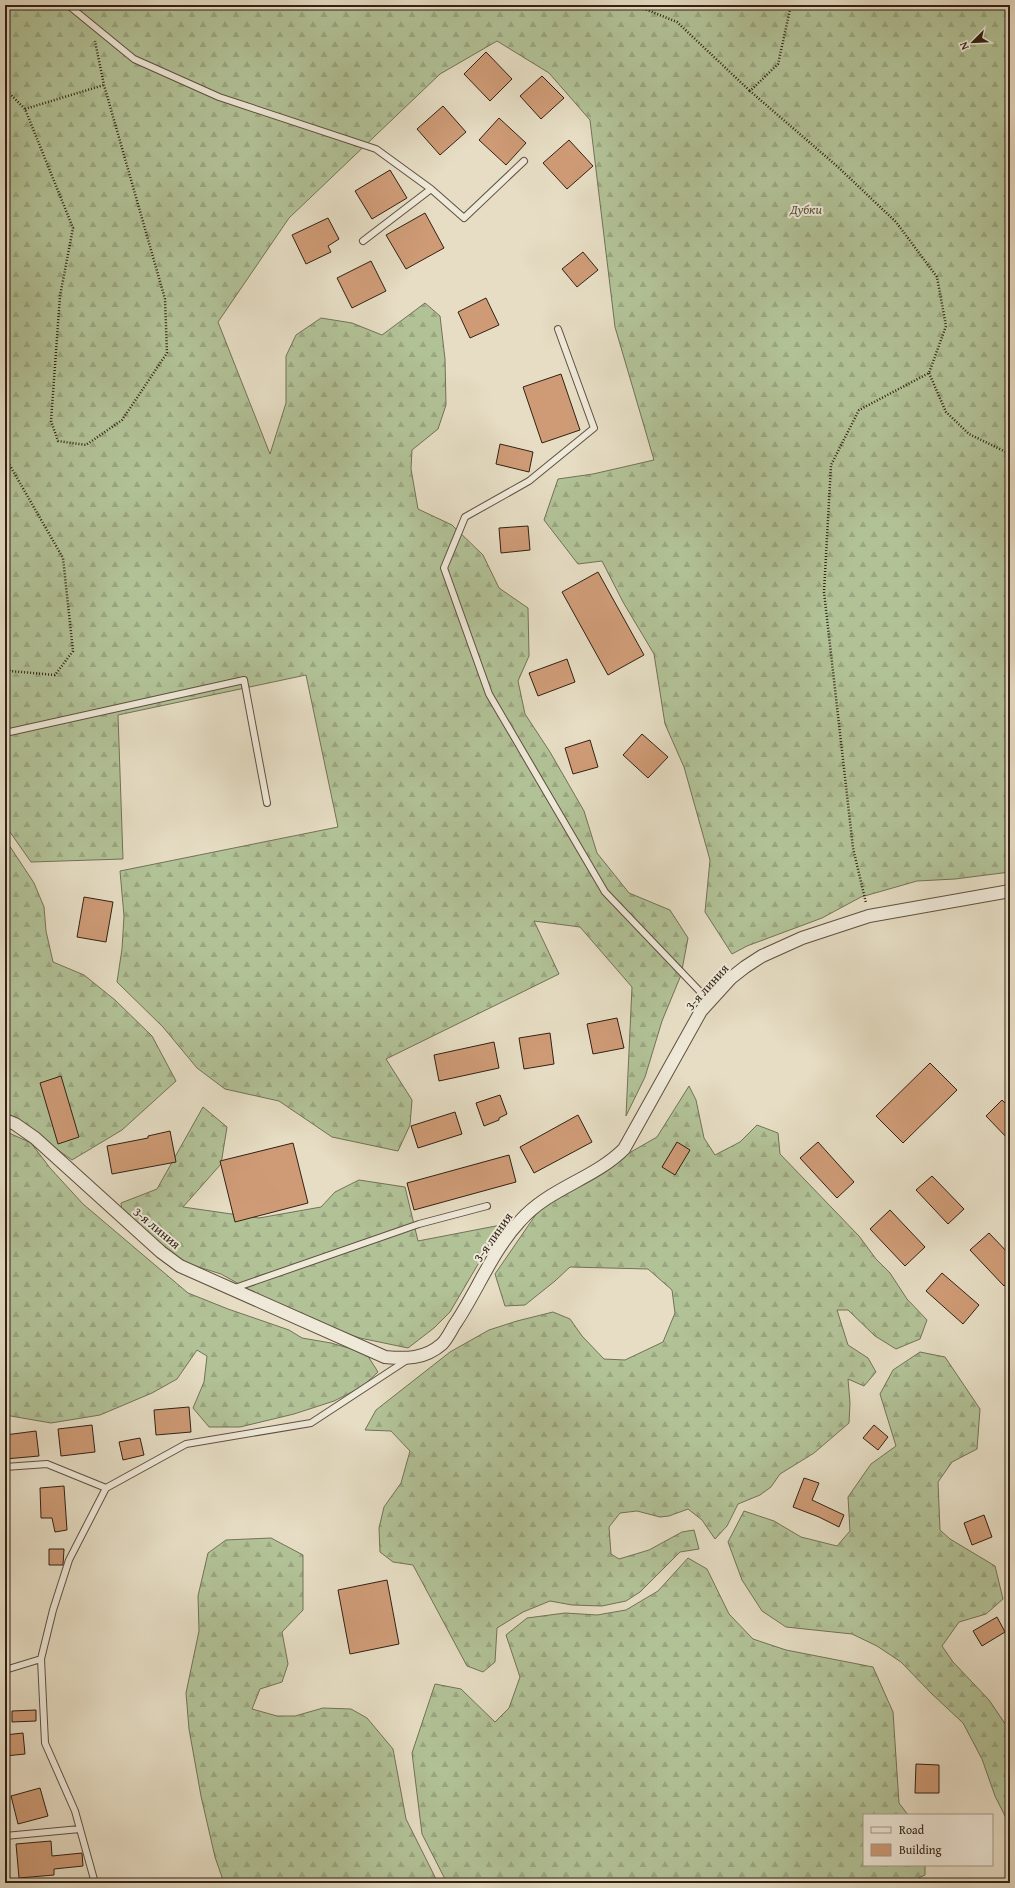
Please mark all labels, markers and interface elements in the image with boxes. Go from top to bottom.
north arrow [953,22,993,62]
text: N [955,39,973,53]
park label: Дубки [789,200,822,219]
street label: 3-я линия [681,959,733,1015]
street label: 3-я линия [129,1202,185,1254]
street label: 3-я линия [469,1208,517,1266]
legend [863,1814,993,1866]
text: Road [899,1821,925,1838]
text: Building [899,1841,942,1858]

